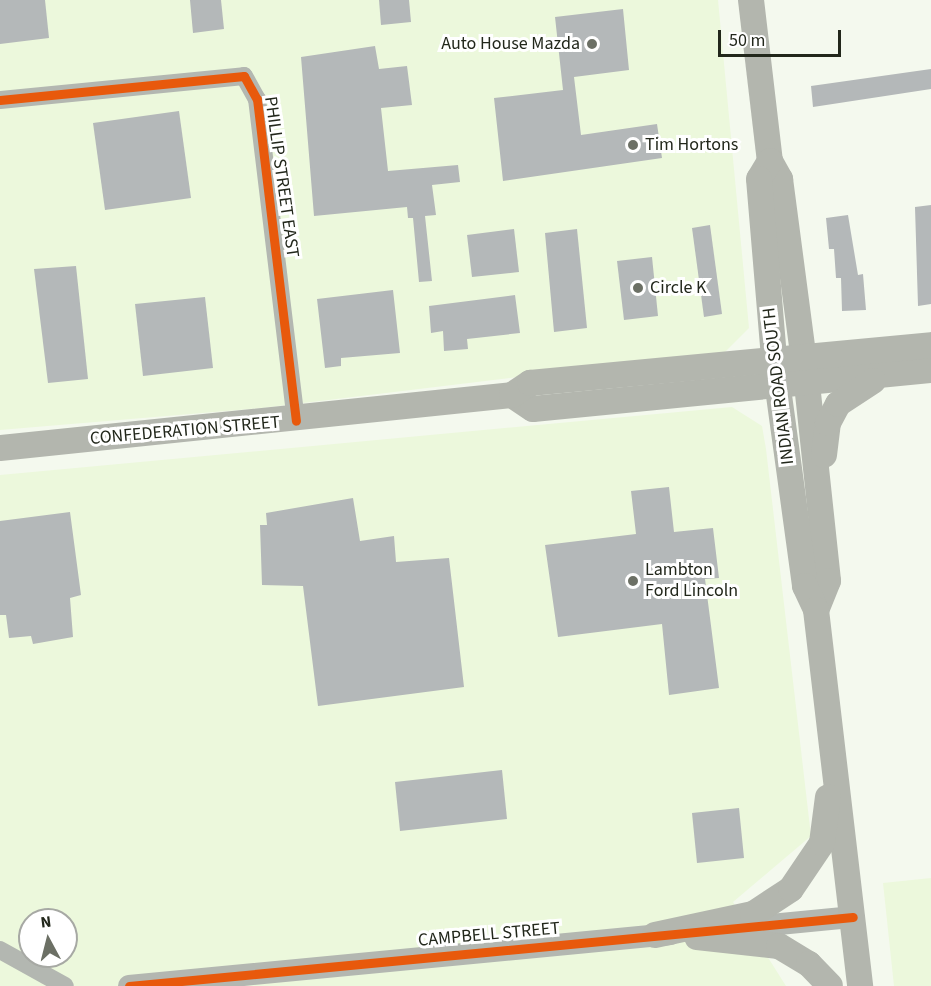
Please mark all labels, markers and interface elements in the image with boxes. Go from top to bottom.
scale bar [721,18,844,56]
text: 50 m [729,28,765,53]
place label: Auto House Mazda [441,33,580,55]
marker: Auto House Mazda [585,37,599,51]
street label: PHILLIP STREET EAST [259,95,303,259]
place label: Tim Hortons [645,134,738,156]
marker: Tim Hortons [626,138,640,152]
place label: Circle K [650,277,707,299]
marker: Circle K [631,281,645,295]
street label: INDIAN ROAD SOUTH [759,306,799,466]
street label: CONFEDERATION STREET [89,412,281,450]
place label: Lambton Ford Lincoln [645,560,738,602]
marker: Lambton Ford Lincoln [626,574,640,588]
north arrow [18,908,78,968]
text: N [39,911,53,934]
street label: CAMPBELL STREET [417,918,561,952]

